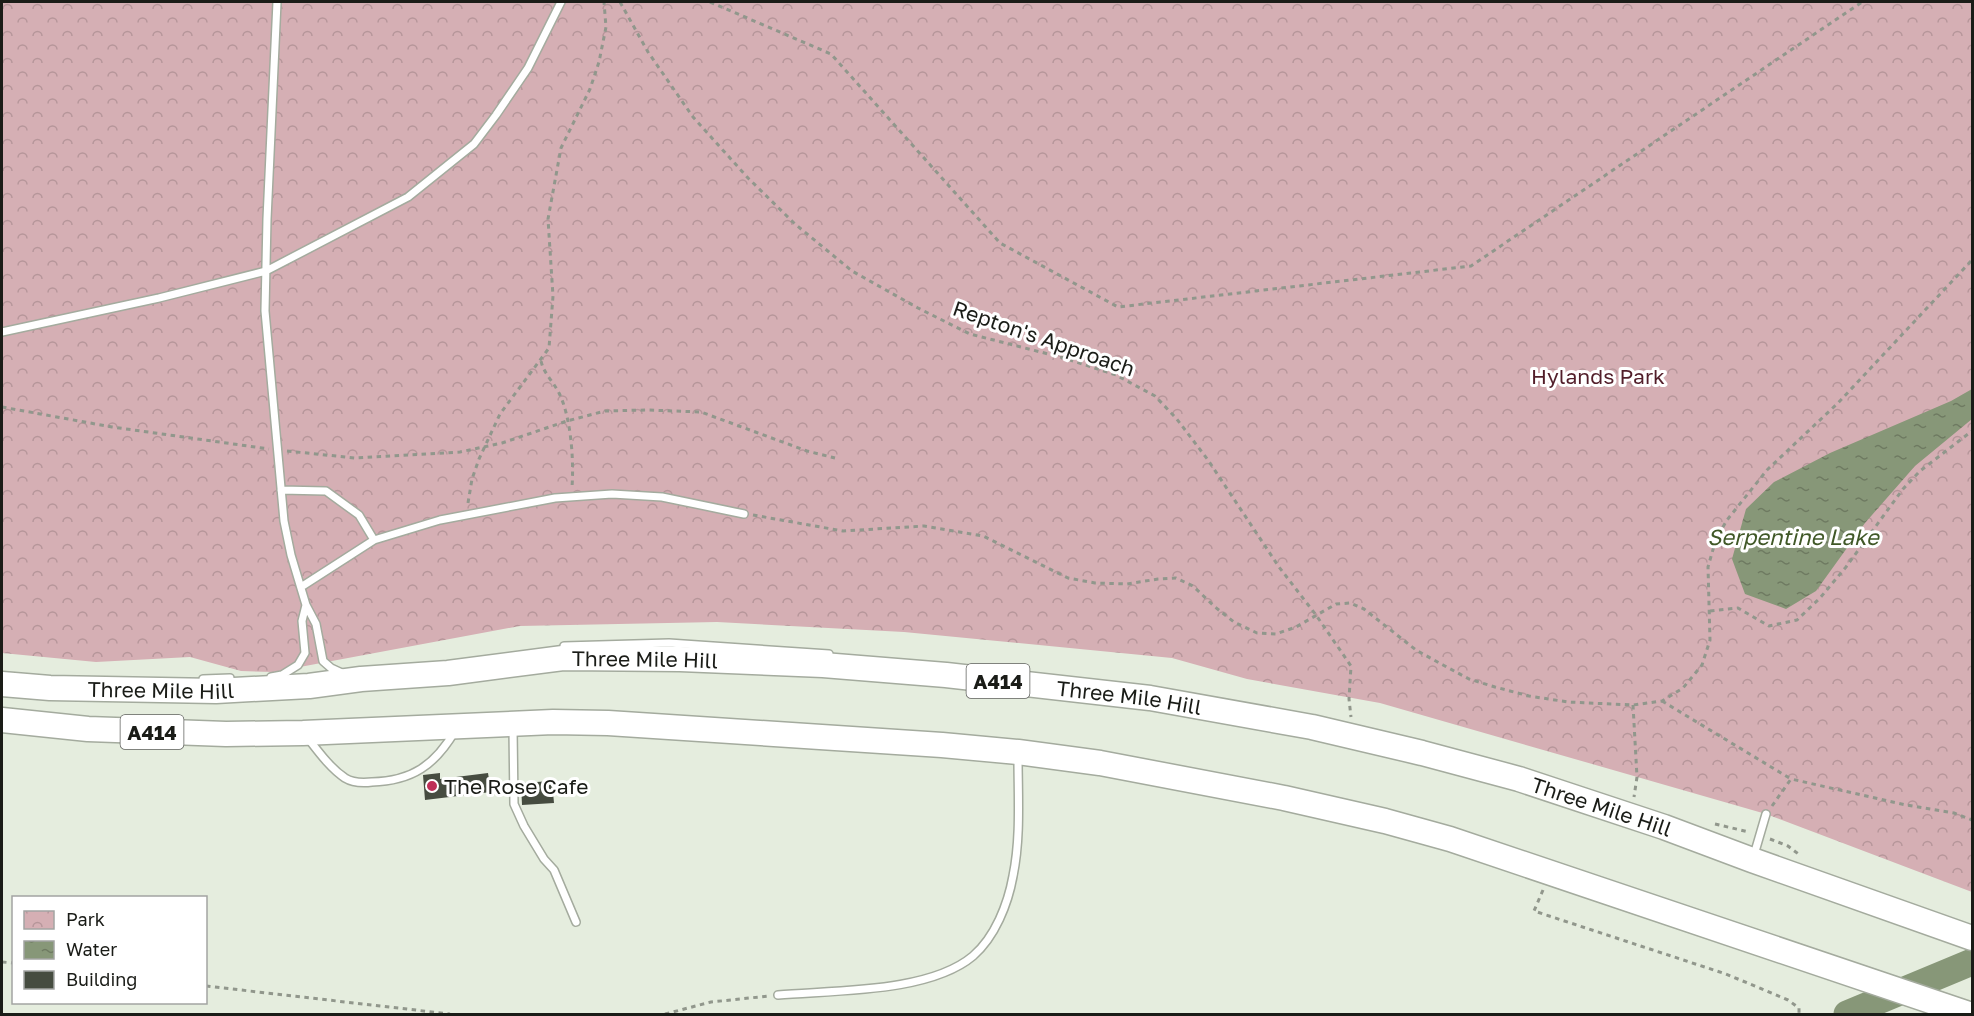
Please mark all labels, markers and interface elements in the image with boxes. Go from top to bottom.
street label: Repton's Approach [950,295,1138,381]
park label: Hylands Park [1531,363,1665,389]
water label: Serpentine Lake [1707,523,1881,550]
street label: Three Mile Hill [572,645,719,674]
road number: A414 [966,664,1030,698]
street label: Three Mile Hill [1055,675,1204,720]
street label: Three Mile Hill [87,676,235,704]
road number: A414 [120,715,184,749]
street label: Three Mile Hill [1528,771,1676,842]
place label: The Rose Cafe [444,773,588,799]
marker: The Rose Cafe [425,779,439,793]
legend [12,896,207,1004]
text: Park [66,908,105,930]
text: Water [66,938,117,960]
text: Building [66,968,137,990]

